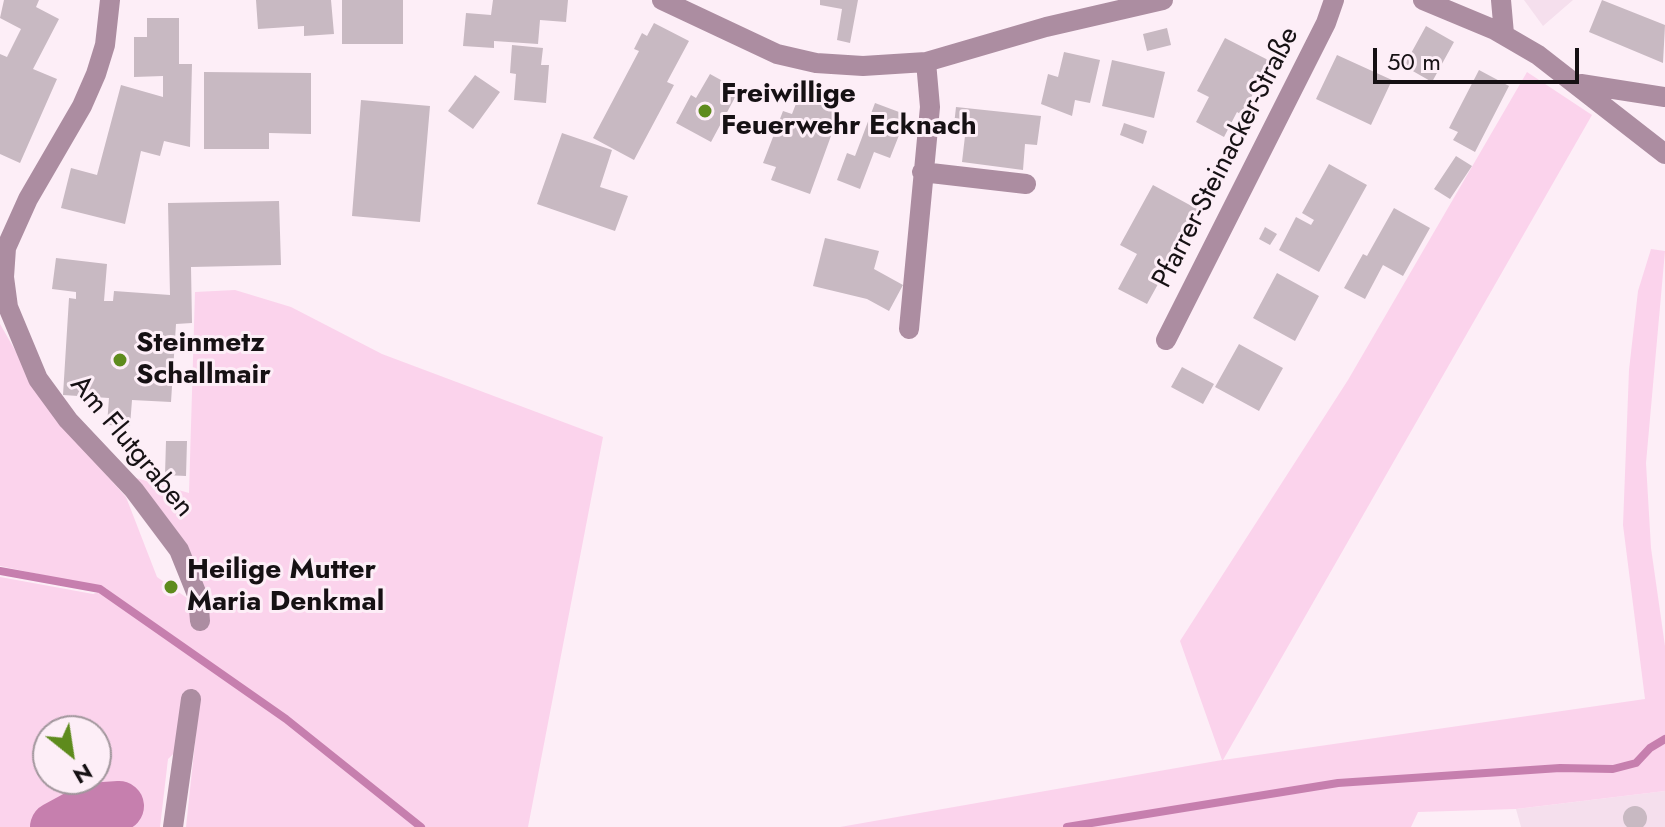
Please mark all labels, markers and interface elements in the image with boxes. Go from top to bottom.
street label: Pfarrer-Steinacker-Straße [1147,22,1307,294]
scale bar [1377,32,1583,82]
text: 50 m [1387,44,1441,79]
place label: Freiwillige Feuerwehr Ecknach [721,78,977,144]
marker: Freiwillige Feuerwehr Ecknach [696,102,714,120]
place label: Steinmetz Schallmair [136,327,271,393]
marker: Steinmetz Schallmair [111,351,129,369]
street label: Am Flutgraben [62,369,200,525]
place label: Heilige Mutter Maria Denkmal [187,554,384,620]
marker: Heilige Mutter Maria Denkmal [162,578,180,596]
north arrow [32,715,112,795]
text: N [67,756,99,792]

